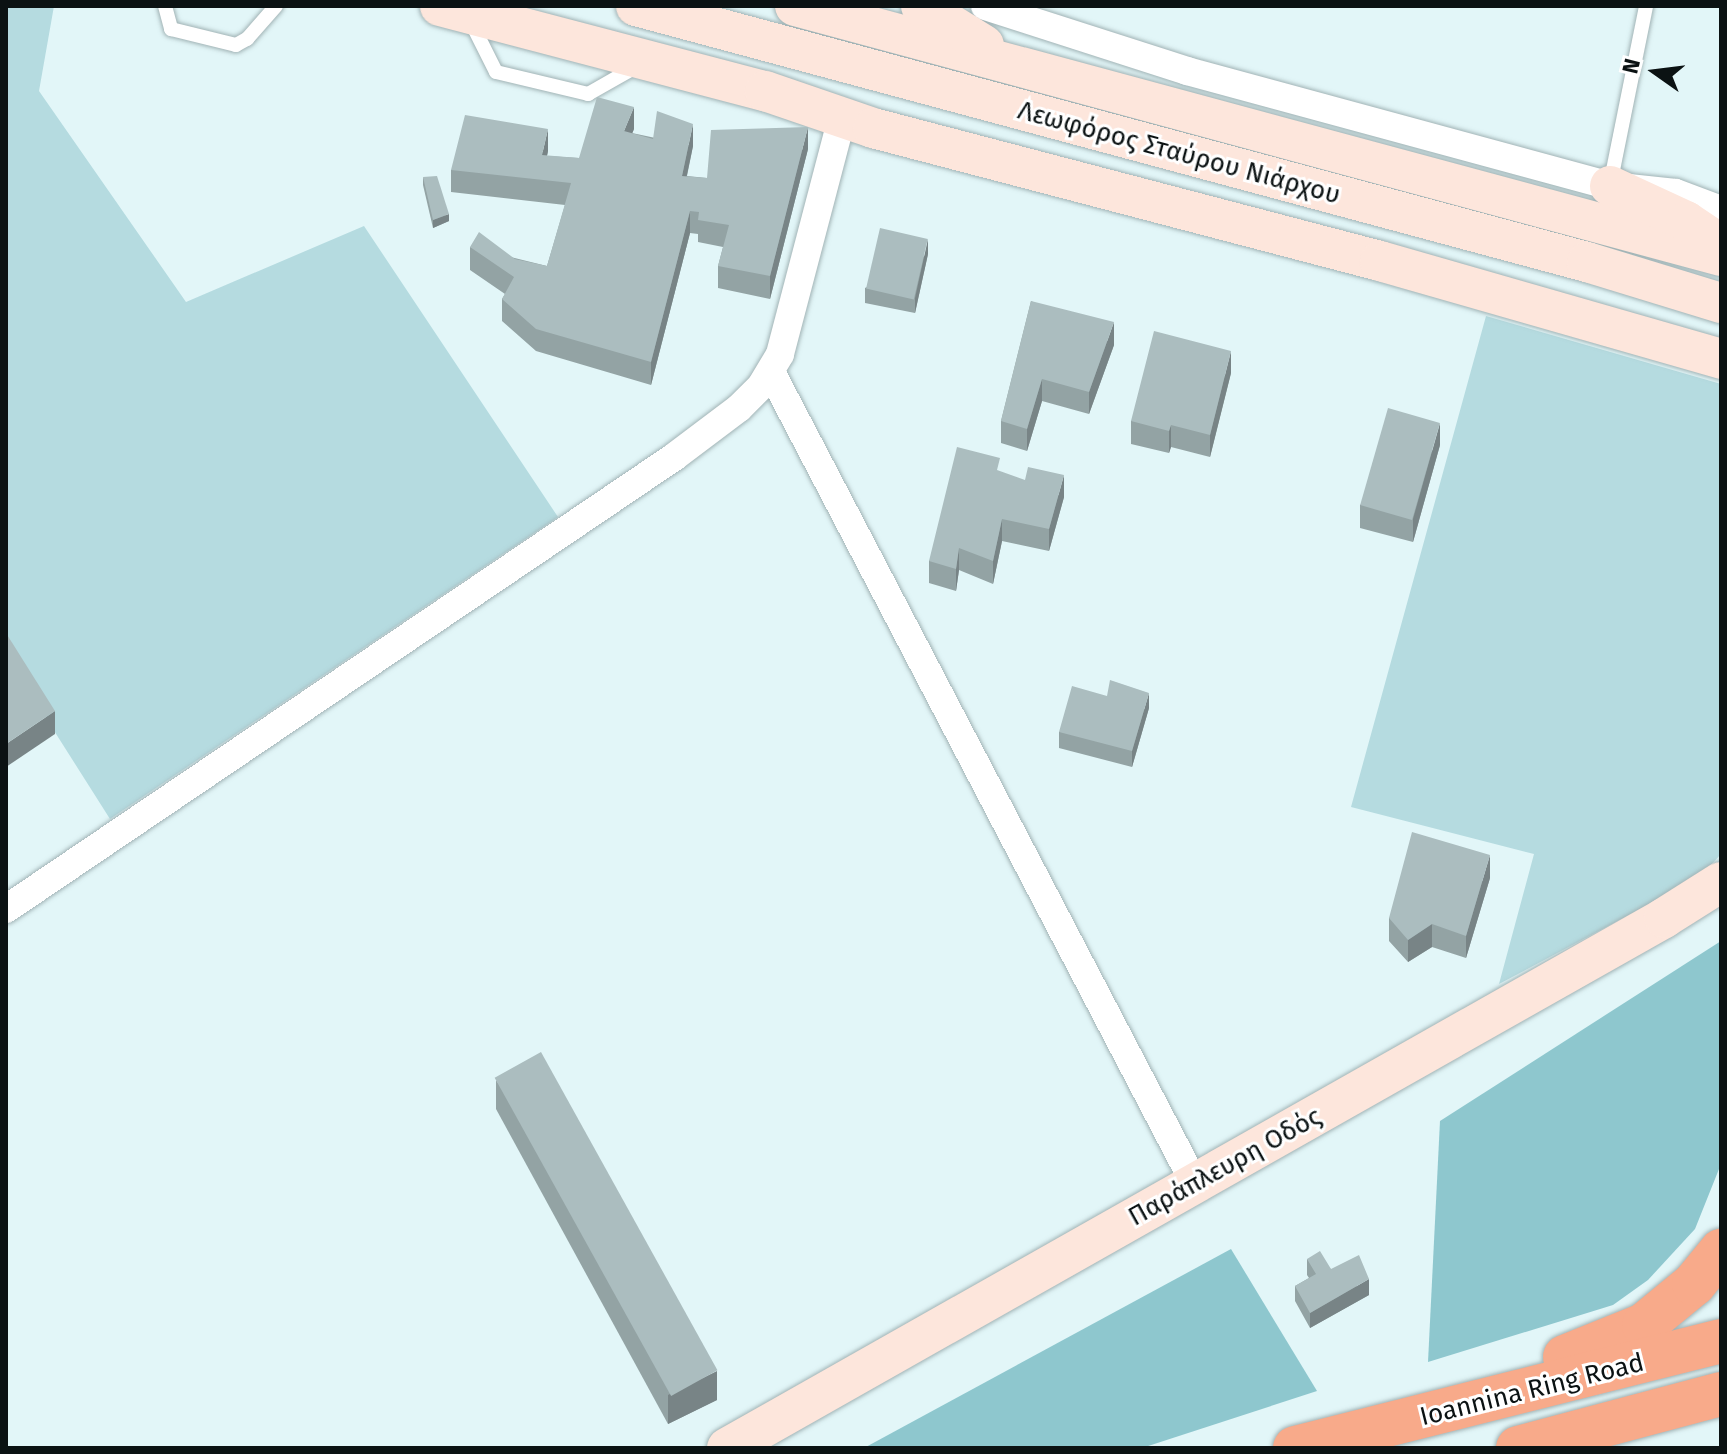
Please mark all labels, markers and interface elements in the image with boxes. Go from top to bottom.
north arrow [1615,32,1695,112]
text: N [1616,56,1646,76]
street label: Λεωφόρος Σταύρου Νιάρχου [1015,95,1343,211]
street label: Παράπλευρη Οδός [1123,1101,1327,1233]
street label: Ioannina Ring Road [1417,1347,1647,1433]

